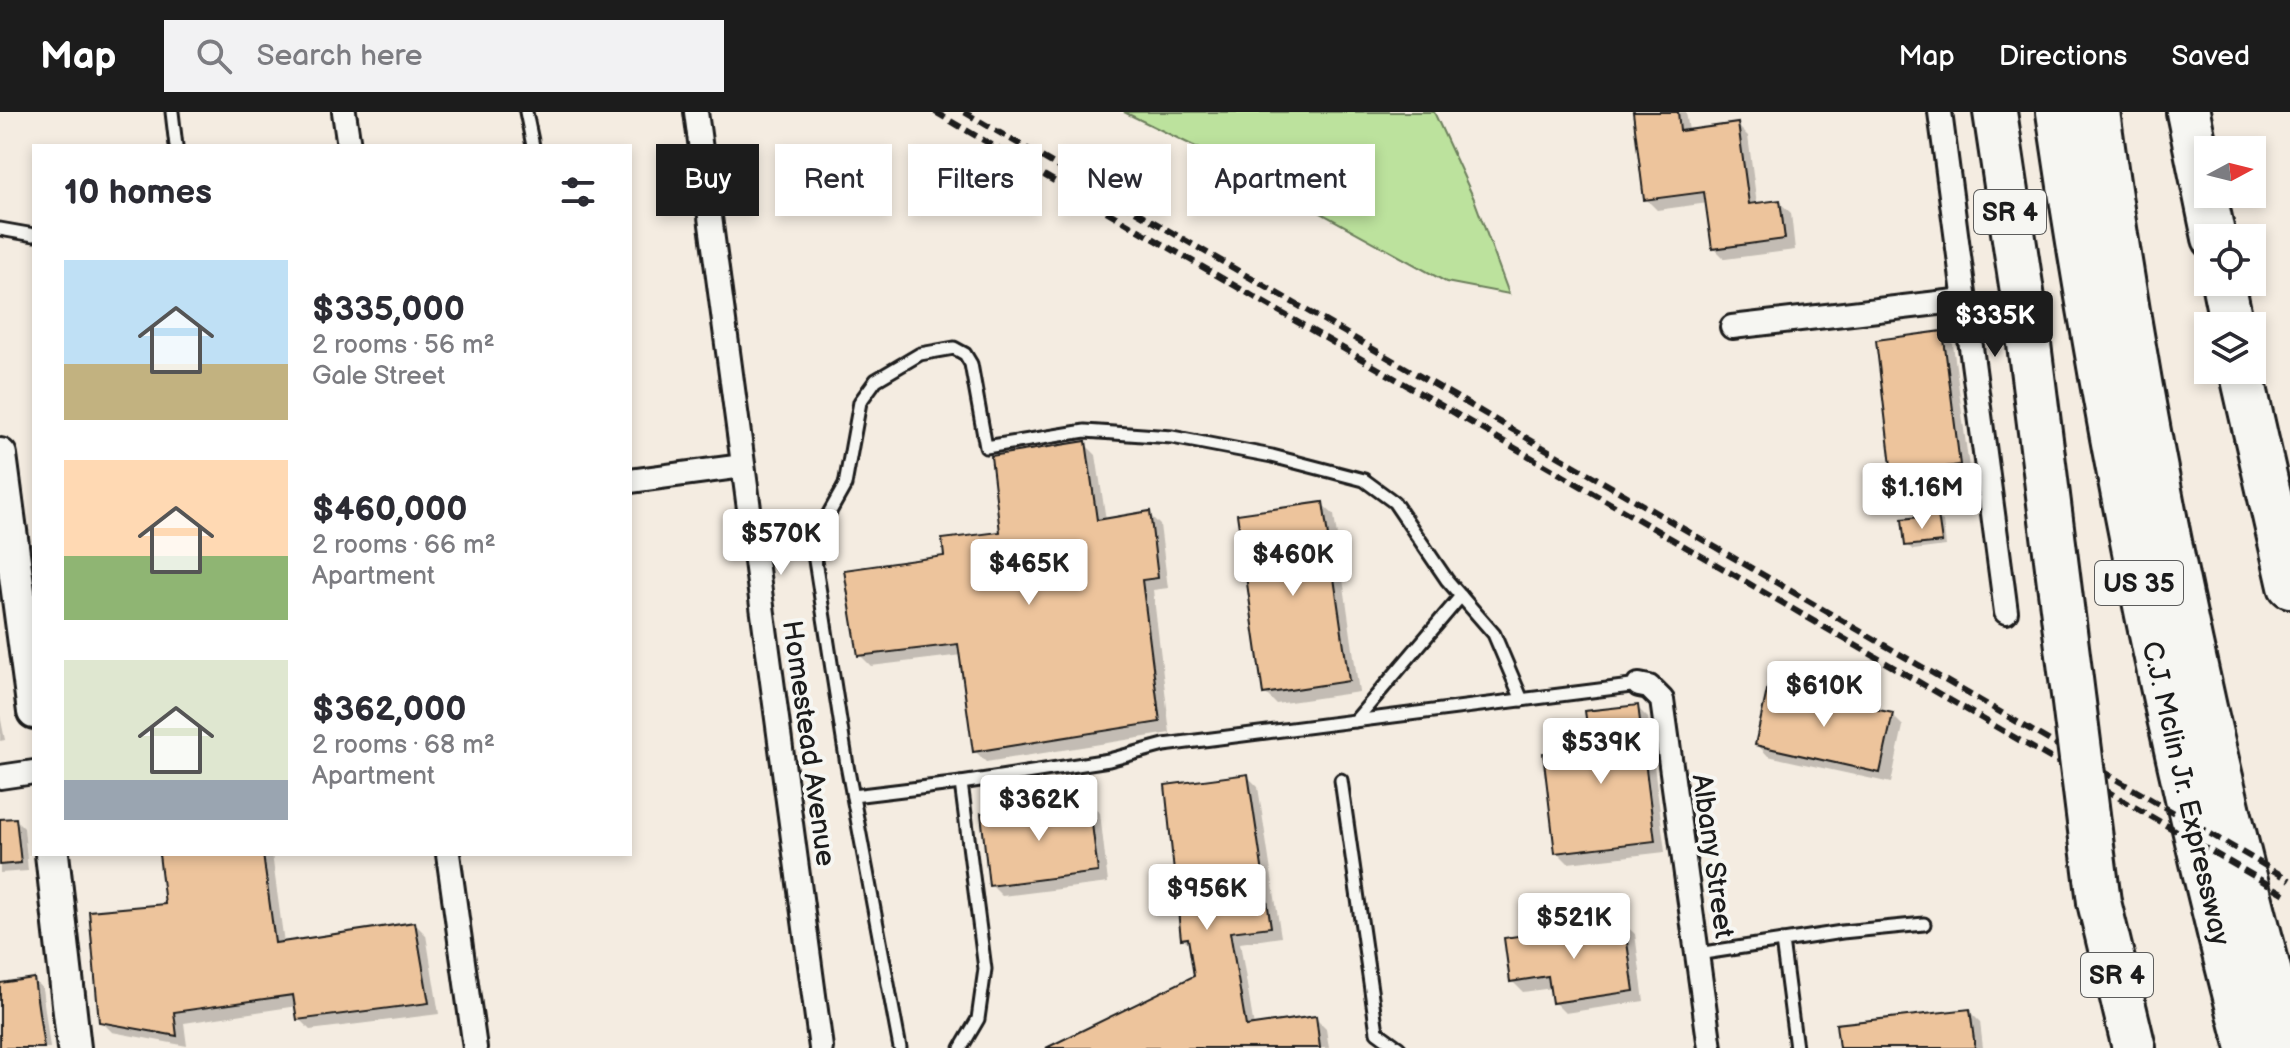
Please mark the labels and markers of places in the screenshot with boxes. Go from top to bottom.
pin: $335K [1939,291,2051,359]
pin: $1.16M [1857,463,1987,531]
pin: $570K [725,509,837,577]
pin: $460K [1237,530,1349,598]
pin: $465K [973,539,1085,607]
pin: $610K [1768,661,1880,729]
pin: $539K [1545,718,1657,786]
pin: $362K [983,775,1095,843]
pin: $956K [1151,864,1263,932]
pin: $521K [1518,893,1630,961]

